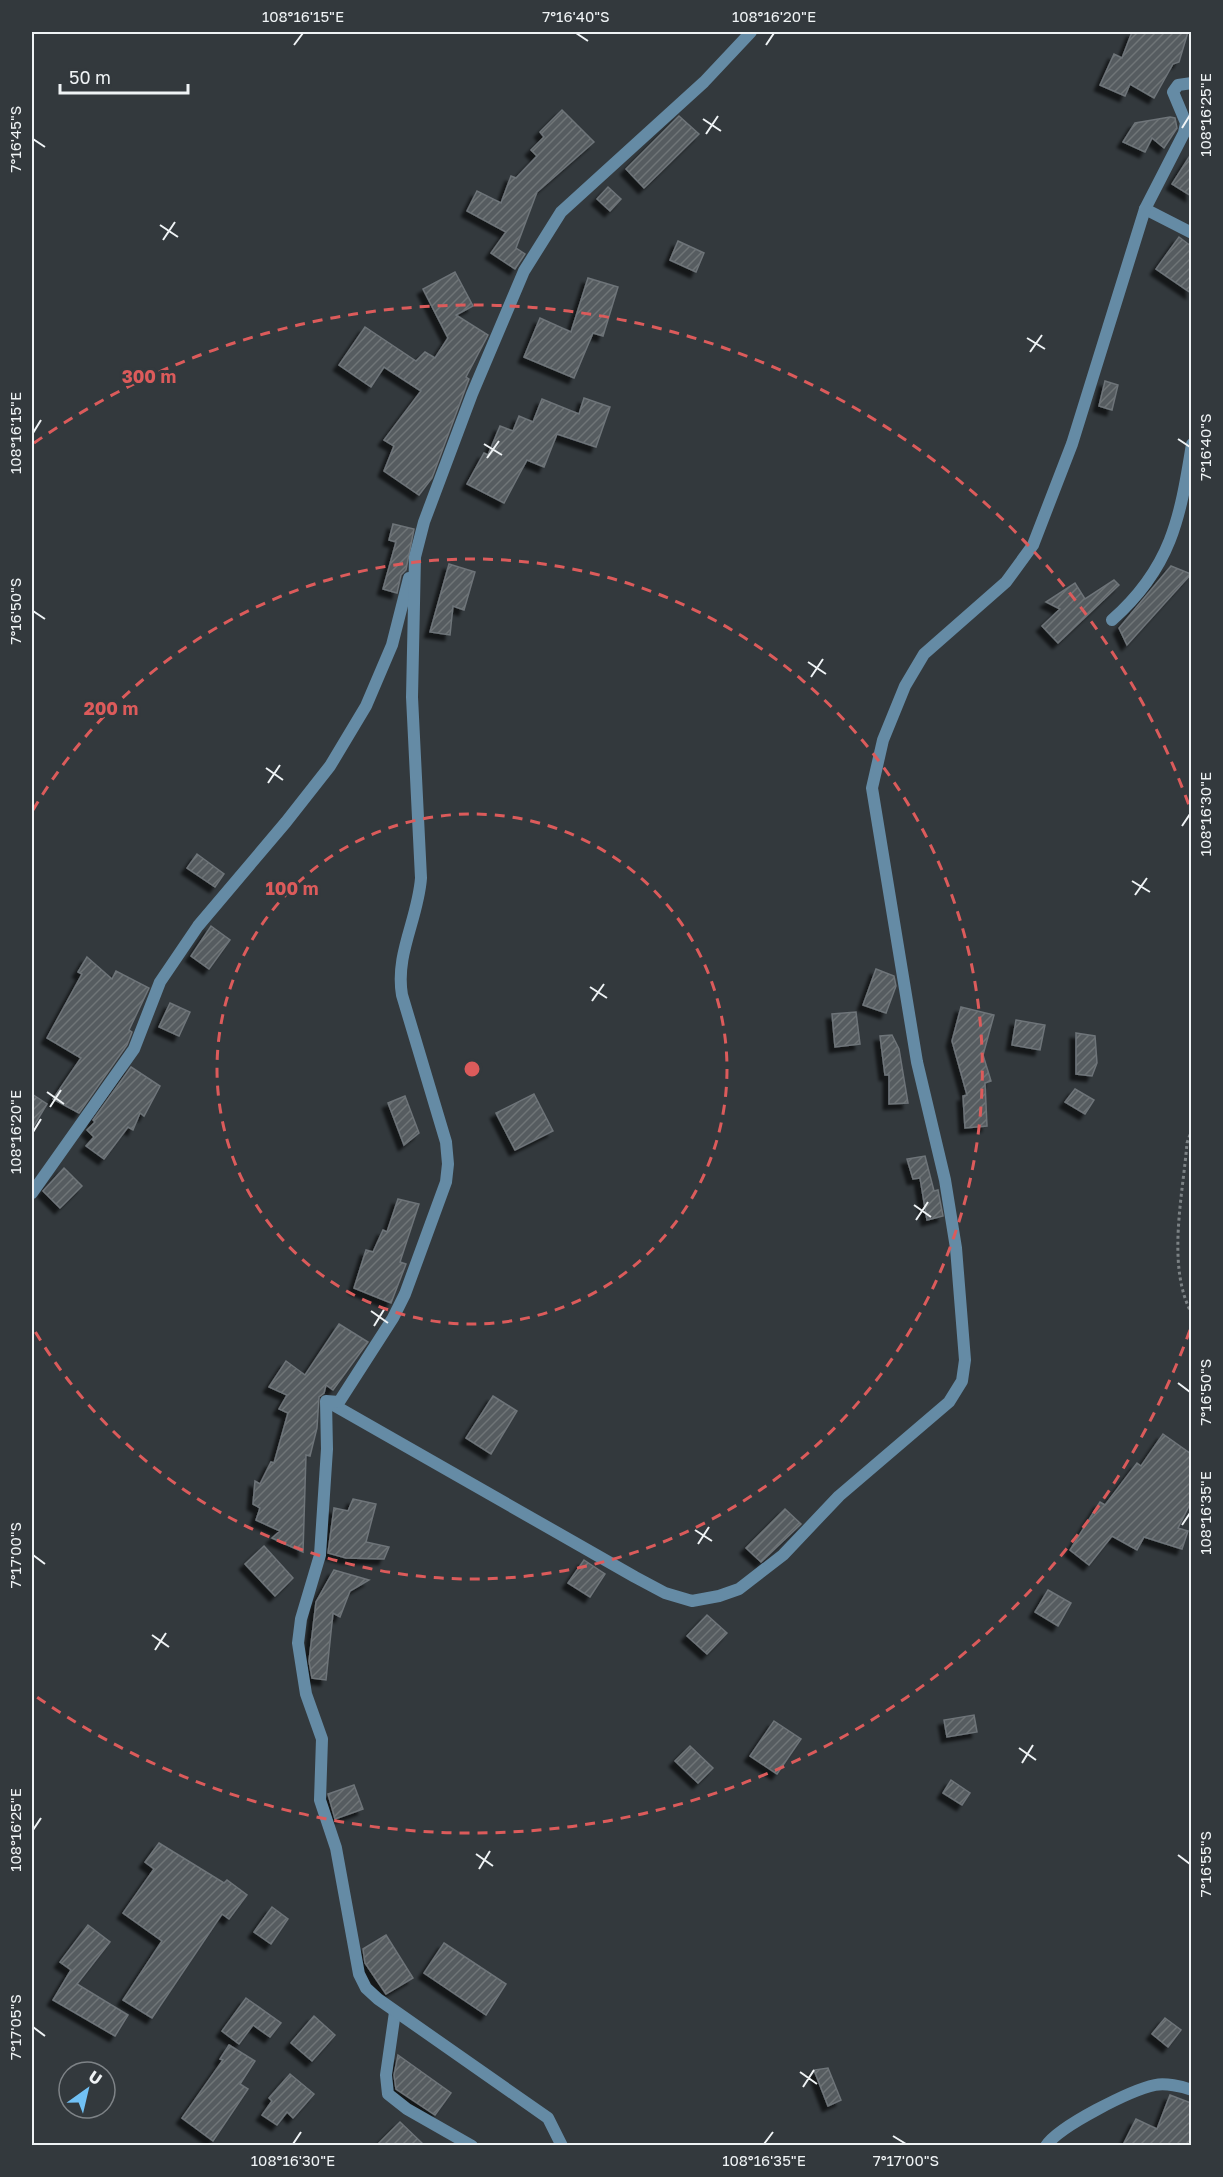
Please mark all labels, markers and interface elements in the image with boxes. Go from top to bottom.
text: 108°16'15"E [262,7,344,25]
text: 7°16'40"S [542,7,610,25]
text: 108°16'20"E [732,7,816,25]
scale bar [60,57,188,95]
text: 50 m [69,66,111,88]
text: 108°16'25"E [1196,73,1214,157]
text: 7°16'45"S [6,106,24,172]
text: 300 m [122,365,176,387]
text: 108°16'15"E [6,392,24,474]
text: 7°16'40"S [1196,413,1214,481]
text: 7°16'50"S [6,578,24,644]
text: 200 m [84,697,138,719]
text: 108°16'30"E [1196,772,1214,856]
text: 100 m [266,877,318,899]
centre of rings [462,1059,482,1079]
text: 108°16'20"E [6,1090,24,1174]
text: 7°16'50"S [1196,1359,1214,1425]
text: 108°16'35"E [1196,1471,1214,1555]
text: 7°17'00"S [6,1522,24,1588]
text: 108°16'25"E [6,1788,24,1872]
text: 7°16'55"S [1196,1831,1214,1897]
text: 7°17'05"S [6,1994,24,2060]
north arrow [57,2060,117,2120]
text: U [85,2066,106,2089]
text: 108°16'30"E [251,2151,335,2169]
text: 108°16'35"E [722,2151,806,2169]
text: 7°17'00"S [873,2151,939,2169]

